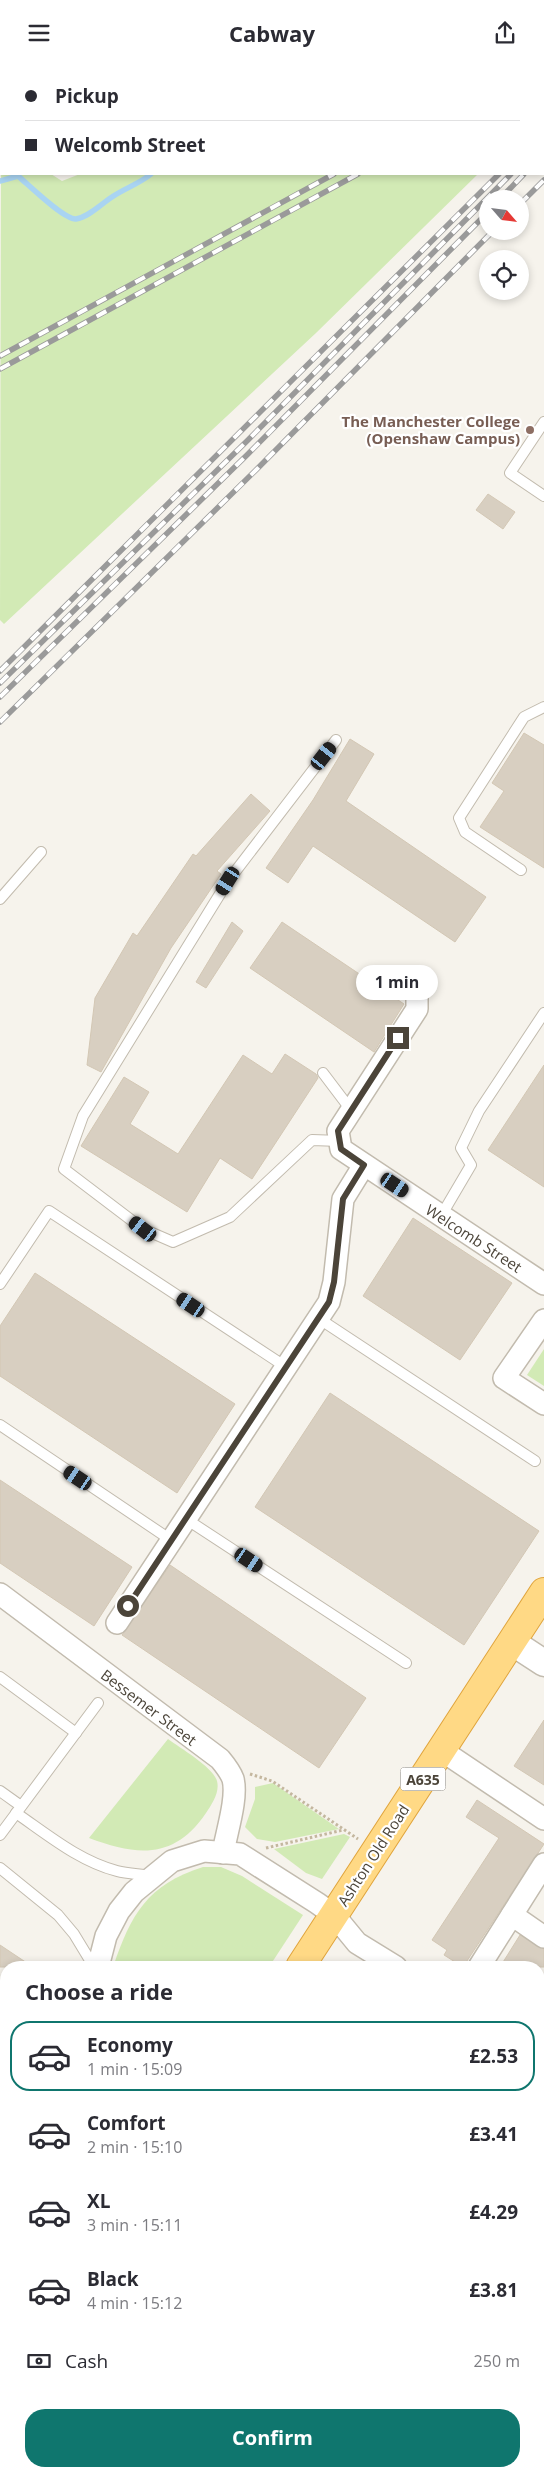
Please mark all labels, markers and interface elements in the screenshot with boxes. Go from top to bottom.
text: Cabway [229,18,315,48]
icon: menu [25,19,53,47]
icon: share [491,19,519,47]
text: Pickup [55,83,119,109]
text: Welcomb Street [55,132,206,158]
north arrow [479,190,529,240]
map controls [479,190,529,300]
button: locate [479,250,529,300]
place label: The Manchester College (Openshaw Campus) [341,411,520,448]
marker: The Manchester College (Openshaw Campus) [524,424,536,436]
car [308,740,339,772]
car [213,864,242,898]
callout: 1 min [357,965,439,1001]
text: 1 min [375,971,419,993]
route end [387,1027,409,1049]
car [378,1170,411,1200]
street label: Welcomb Street [422,1199,526,1277]
car [126,1214,159,1244]
car [174,1290,207,1320]
car [61,1463,94,1493]
car [232,1545,265,1575]
route start [117,1595,139,1617]
street label: Bessemer Street [97,1664,201,1750]
road number: A635 [400,1767,446,1791]
street label: Ashton Old Road [333,1800,413,1910]
text: Choose a ride [25,1976,173,2006]
text: Economy [87,2032,173,2058]
icon: car [27,2034,72,2079]
text: £2.53 [469,2043,518,2069]
text: 1 min · 15:09 [87,2058,182,2080]
text: Comfort [87,2110,166,2136]
icon: car [27,2112,72,2157]
text: £3.41 [469,2121,518,2147]
text: 2 min · 15:10 [87,2136,182,2158]
text: XL [87,2188,110,2214]
icon: car [27,2190,72,2235]
text: £4.29 [469,2199,518,2225]
text: 3 min · 15:11 [87,2214,182,2236]
text: Black [87,2266,139,2292]
icon: car [27,2268,72,2313]
text: £3.81 [469,2277,518,2303]
text: 4 min · 15:12 [87,2292,182,2314]
icon: cash [25,2347,53,2375]
text: Cash [65,2348,108,2374]
text: 250 m [474,2350,520,2372]
button: Confirm [25,2409,520,2467]

